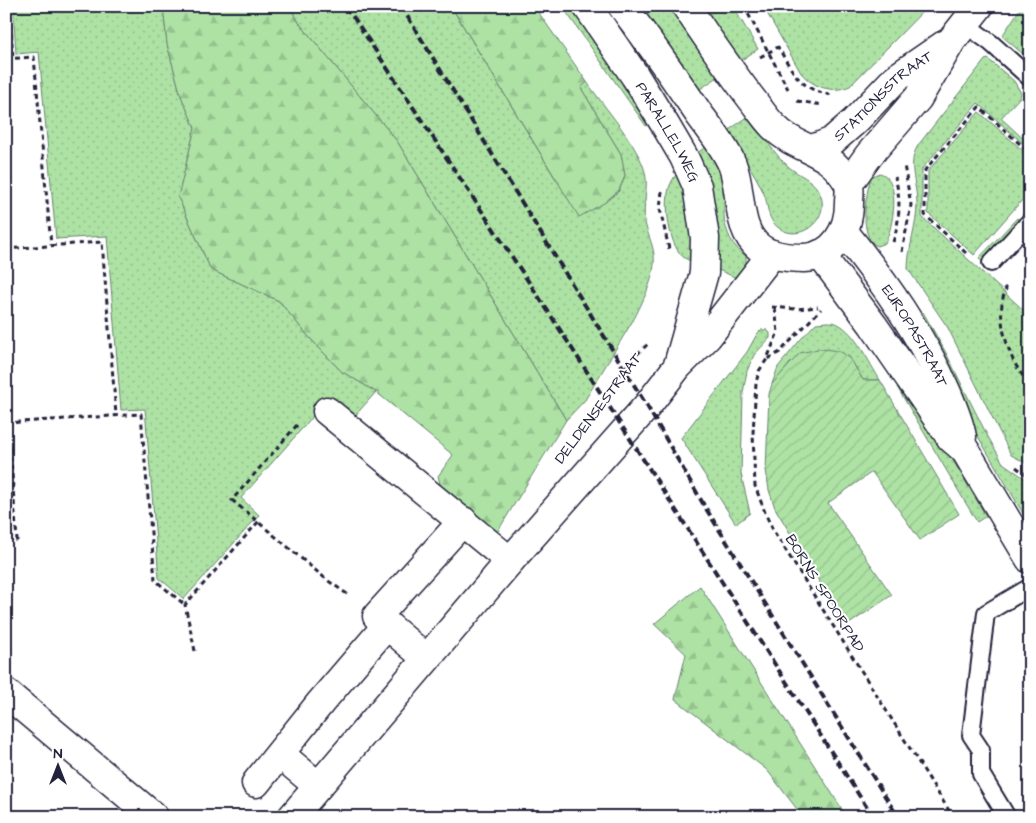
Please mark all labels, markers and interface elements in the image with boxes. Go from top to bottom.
street label: STATIONSSTRAAT [829,45,938,146]
street label: PARALLELWEG [630,78,704,187]
street label: EUROPASTRAAT [876,281,953,391]
street label: DELDENSESTRAAT [550,348,647,468]
street label: BORNS SPOORPAD [780,530,869,656]
north arrow [32,740,82,790]
text: N [54,744,63,764]

